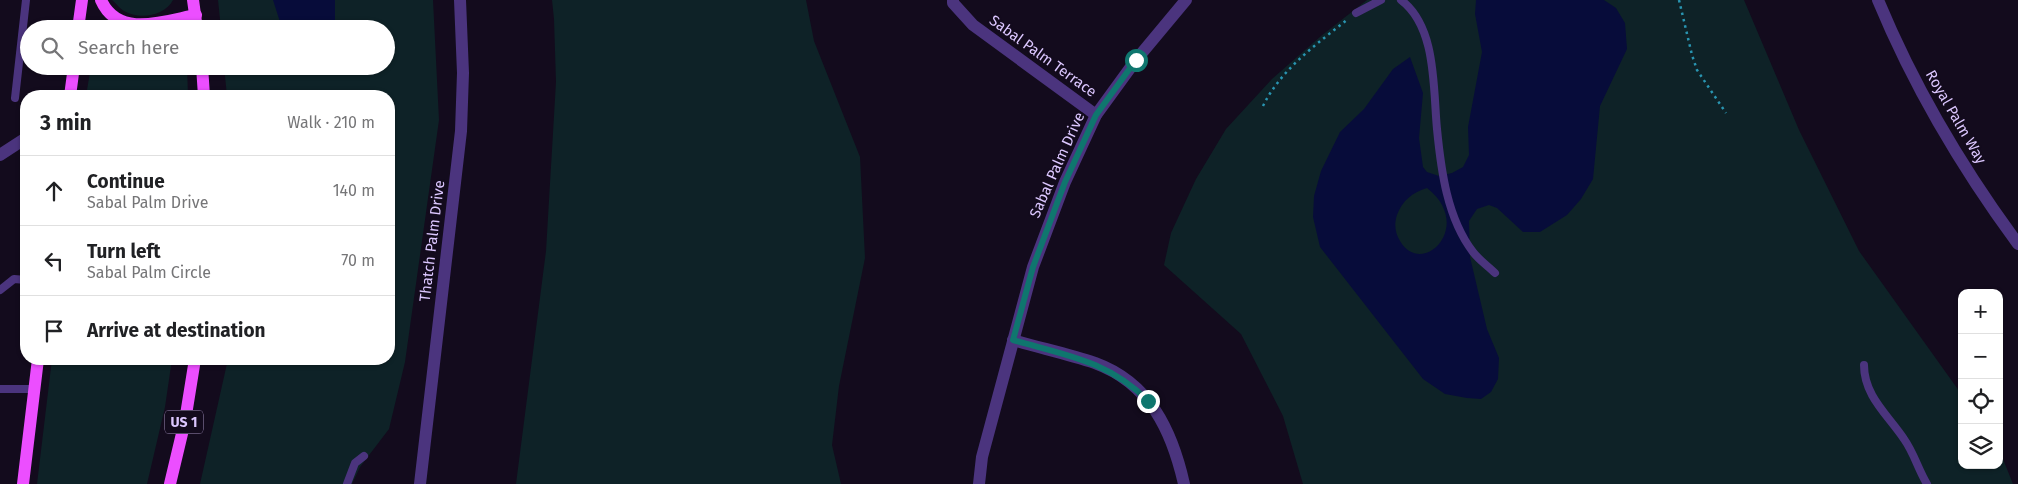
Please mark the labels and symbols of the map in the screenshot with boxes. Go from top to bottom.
street label: Sabal Palm Terrace [986,11,1100,101]
route start [1125,49,1148,72]
street label: Royal Palm Way [1922,67,1990,168]
street label: Sabal Palm Drive [1026,109,1088,221]
street label: Thatch Palm Drive [416,179,448,303]
route end [1137,390,1160,413]
road number: US 1 [165,411,203,434]

